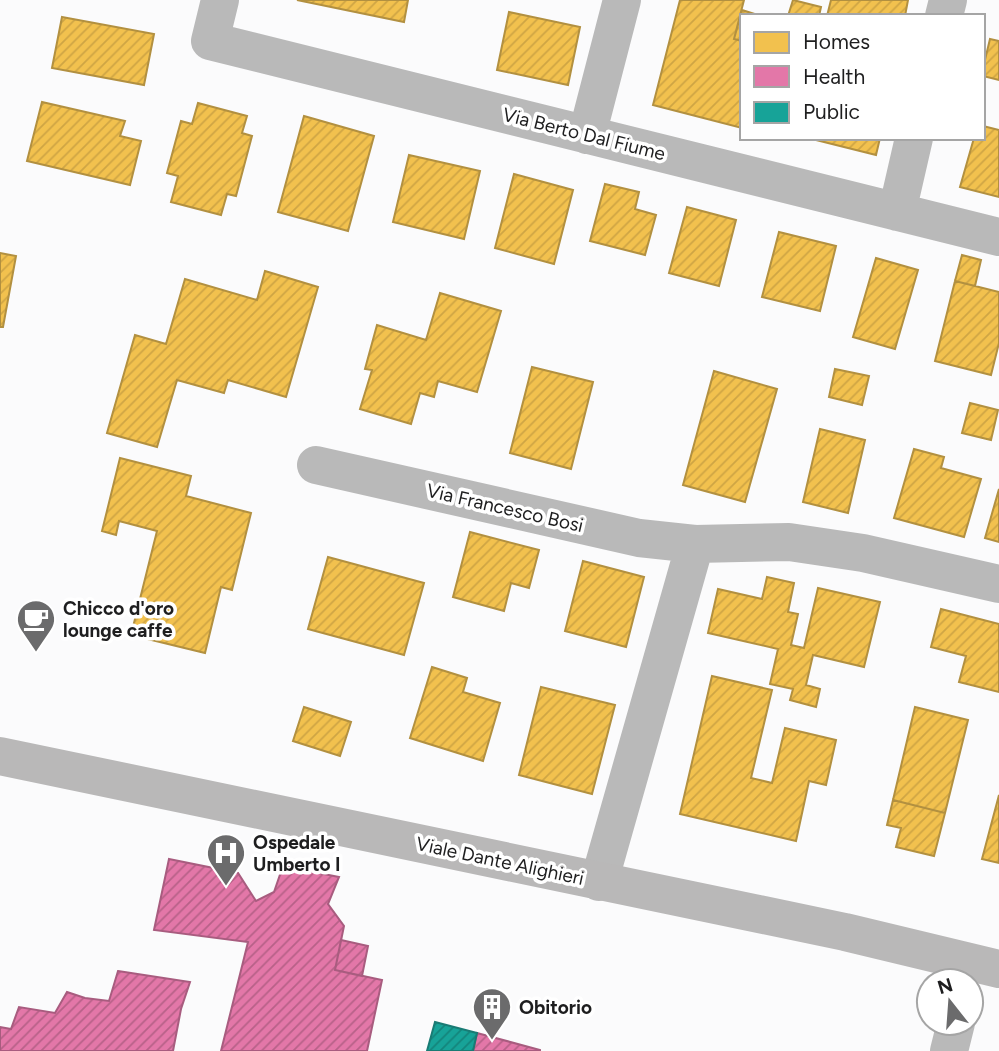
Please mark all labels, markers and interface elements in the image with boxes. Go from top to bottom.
legend [740,14,985,140]
text: Homes [803,29,870,54]
text: Health [803,64,865,89]
text: Public [803,99,860,124]
street label: Via Berto Dal Fiume [500,103,668,165]
street label: Via Francesco Bosi [424,479,586,537]
place label: Chicco d'oro lounge caffe [63,597,174,642]
cafe icon: Chicco d'oro lounge caffe [15,598,57,653]
place label: Ospedale Umberto I [253,831,341,876]
hospital icon: Ospedale Umberto I [205,832,247,887]
street label: Viale Dante Alighieri [414,832,586,890]
north arrow [915,967,985,1037]
text: N [935,973,956,999]
building icon: Obitorio [471,986,513,1041]
place label: Obitorio [519,996,592,1019]

